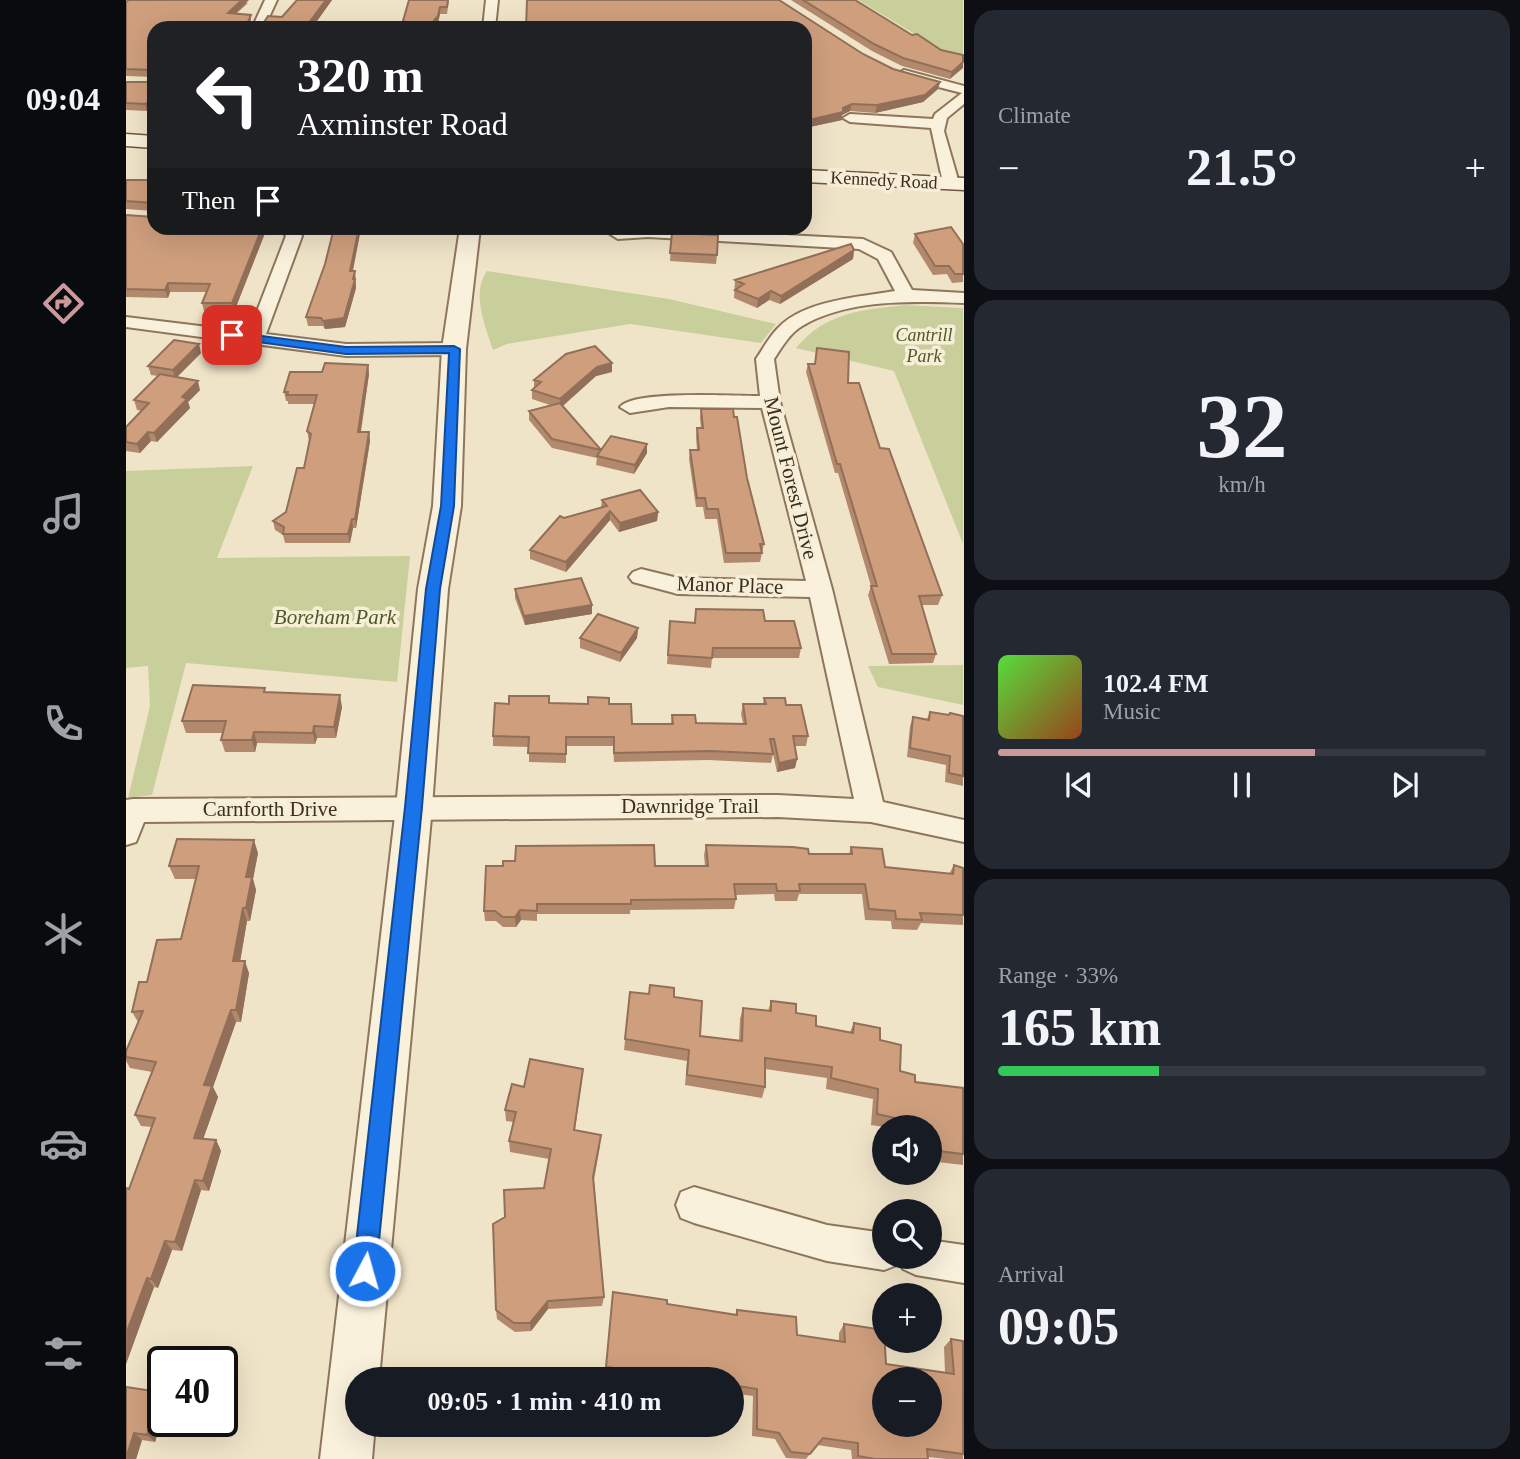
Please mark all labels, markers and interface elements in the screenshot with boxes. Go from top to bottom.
text: 320 m [297,48,424,103]
icon: left [182,49,273,140]
text: 09:04 [26,81,100,117]
text: Climate [998,103,1071,128]
text: Axminster Road [297,106,508,142]
text: 21.5° [1186,139,1298,196]
text: − [998,147,1019,189]
text: + [1465,147,1486,189]
street label: Kennedy Road [830,167,938,193]
icon: arrive [249,182,287,220]
text: Then [182,186,235,215]
icon: directions [39,279,88,328]
pin [202,305,262,365]
icon: arrive [213,316,251,354]
park label: Cantrill Park [895,325,953,366]
text: 32 [1197,376,1288,477]
street label: Mount Forest Drive [759,394,823,562]
text: km/h [1218,472,1266,497]
icon: music [39,489,88,538]
street label: Manor Place [676,571,784,599]
park label: Boreham Park [274,605,397,629]
text: 102.4 FM [1103,669,1208,698]
icon: phone [39,699,88,748]
text: Music [1103,699,1161,724]
icon: previous [1060,766,1098,804]
icon: pause [1223,766,1261,804]
icon: next [1386,766,1424,804]
street label: Dawnridge Trail [621,794,759,818]
street label: Carnforth Drive [203,797,337,821]
icon: climate [39,909,88,958]
text: Range · 33% [998,963,1118,988]
text: 165 km [998,999,1161,1056]
map controls [872,1115,942,1437]
button: sound [872,1115,942,1185]
icon: car [39,1119,88,1168]
button: search [872,1199,942,1269]
position arrow [328,1234,402,1308]
text: Arrival [998,1262,1064,1287]
button: + [872,1283,942,1353]
text: 09:05 [998,1298,1119,1355]
icon: filters [39,1329,88,1378]
speed limit sign: 40 [147,1346,238,1437]
button: − [872,1367,942,1437]
text: 09:05 · 1 min · 410 m [428,1387,662,1416]

